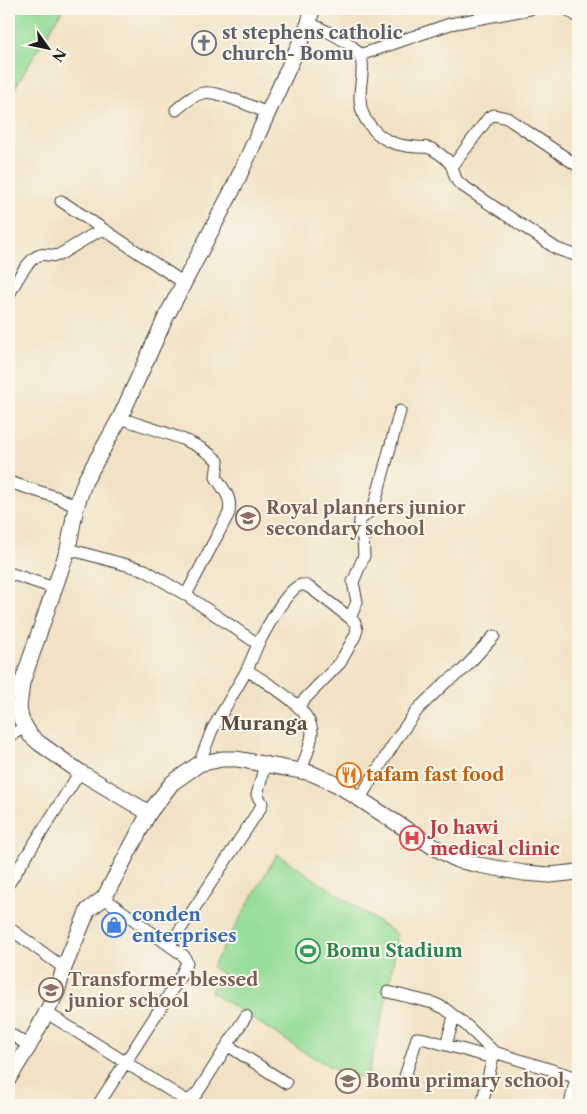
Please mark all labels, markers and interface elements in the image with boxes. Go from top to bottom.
north arrow [22,22,72,72]
place label: st stephens catholic church- Bomu [222,22,403,65]
church icon: st stephens catholic church- Bomu [191,30,217,56]
text: N [48,45,70,65]
place label: Royal planners junior secondary school [266,497,466,540]
school or university icon: Royal planners junior secondary school [235,505,261,531]
district label: Muranga [220,712,309,735]
restaurant icon: tafam fast food [336,762,362,788]
place label: tafam fast food [366,764,504,786]
place label: Jo hawi medical clinic [427,817,560,860]
hospital icon: Jo hawi medical clinic [399,825,425,851]
place label: conden enterprises [132,904,237,947]
shop icon: conden enterprises [101,912,127,938]
sports icon: Bomu Stadium [295,938,321,964]
place label: Bomu Stadium [326,940,463,962]
place label: Transformer blessed junior school [64,969,258,1012]
school or university icon: Transformer blessed junior school [38,977,64,1003]
school or university icon: Bomu primary school [335,1068,361,1094]
place label: Bomu primary school [366,1070,564,1092]

